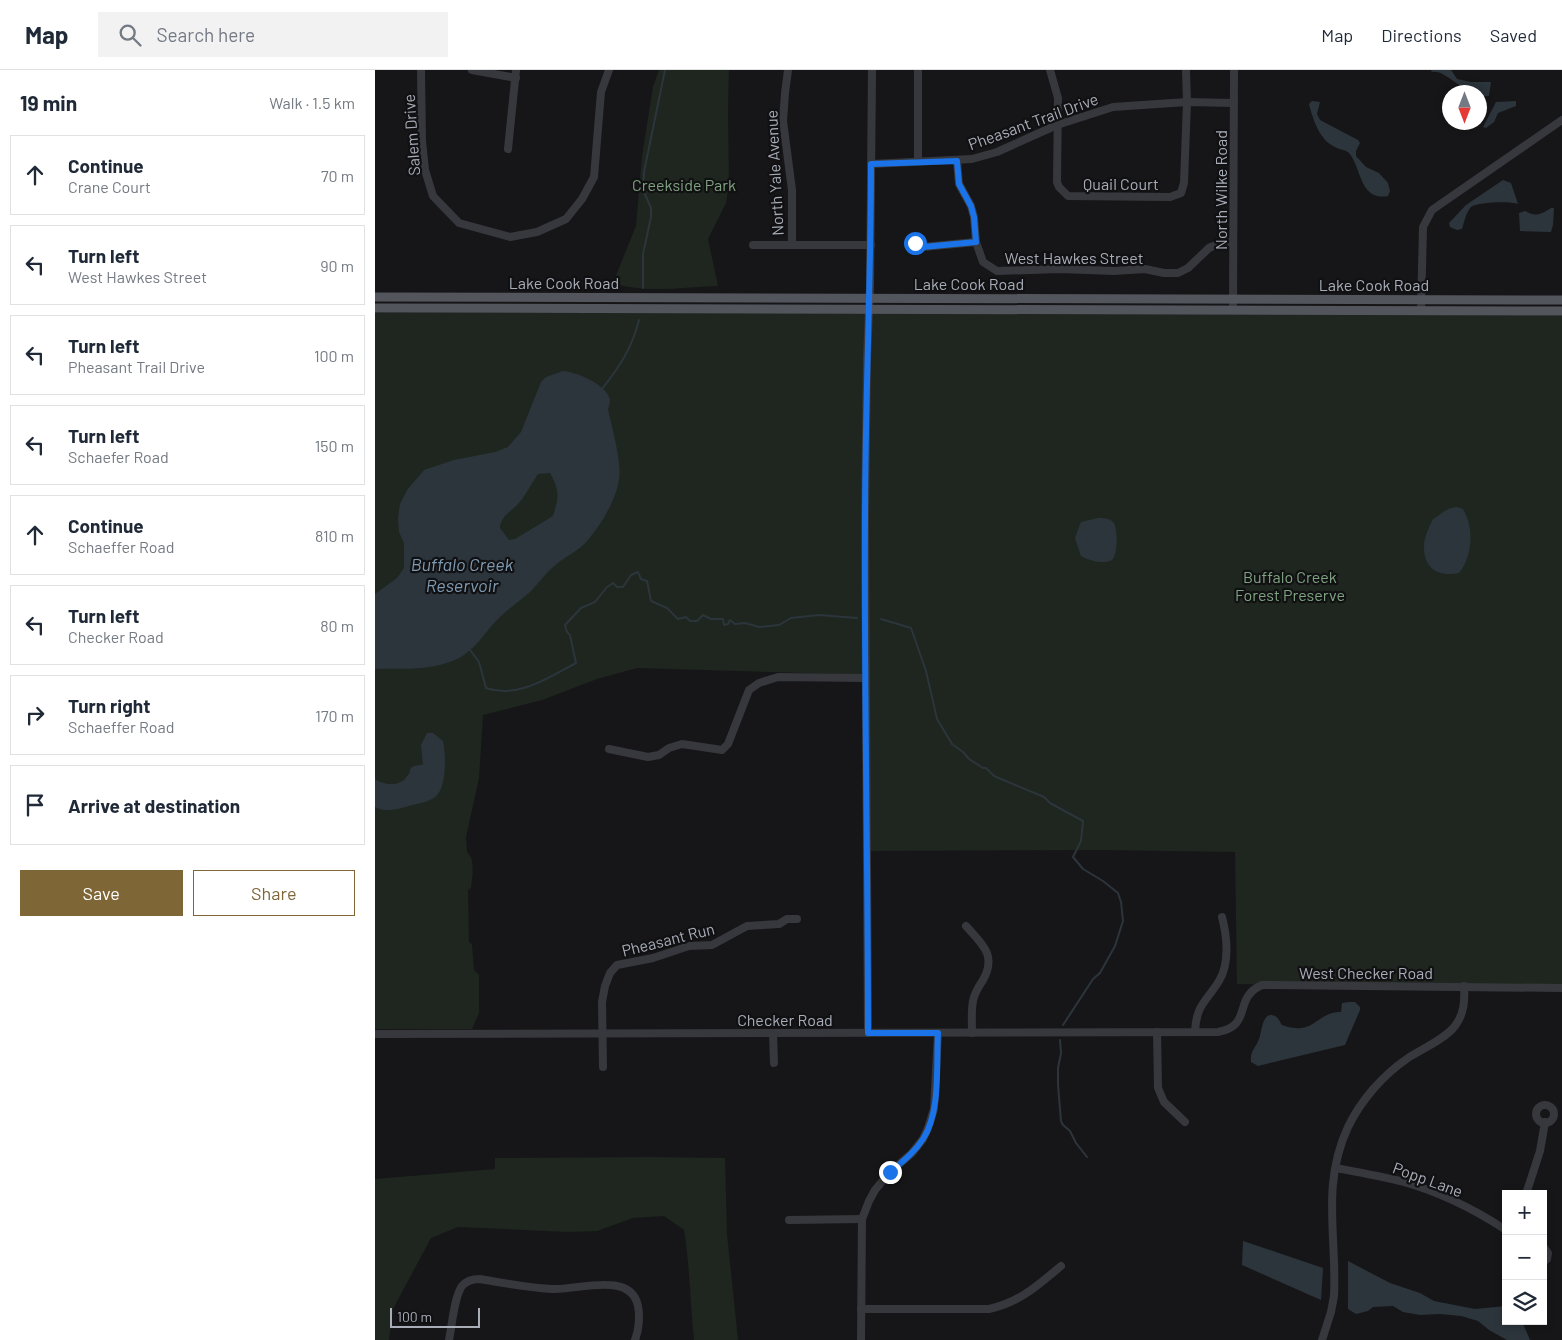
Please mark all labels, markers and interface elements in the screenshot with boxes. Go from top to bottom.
search box [98,12,448,57]
text: Map [25,20,68,49]
icon: search [116,21,144,49]
text: Search here [156,23,255,46]
text: Map [1321,24,1353,46]
text: Directions [1381,24,1462,46]
text: Saved [1490,24,1537,46]
north arrow [1442,85,1487,130]
street label: Pheasant Trail Drive [965,89,1101,153]
text: 19 min [20,90,77,115]
text: Walk · 1.5 km [269,93,355,112]
street label: Salem Drive [399,94,423,176]
street label: North Yale Avenue [761,110,787,236]
street label: North Wilke Road [1211,130,1230,250]
text: Continue [68,154,144,177]
icon: ahead [21,161,49,189]
text: 70 m [321,166,354,185]
street label: Quail Court [1083,174,1159,193]
park label: Creekside Park [632,175,736,194]
text: Crane Court [68,177,151,196]
route start [904,232,927,255]
text: Turn left [68,244,139,267]
street label: West Hawkes Street [1004,248,1144,267]
icon: left [21,251,49,279]
text: 90 m [320,256,354,275]
text: West Hawkes Street [68,267,207,286]
street label: Lake Cook Road [509,273,619,292]
street label: Lake Cook Road [914,274,1024,293]
street label: Lake Cook Road [1319,275,1429,294]
text: Turn left [68,334,139,357]
icon: left [21,341,49,369]
text: 100 m [314,346,354,365]
text: Pheasant Trail Drive [68,357,205,376]
text: Turn left [68,424,139,447]
icon: left [21,431,49,459]
text: 150 m [315,436,354,455]
text: Schaefer Road [68,447,169,466]
text: Continue [68,514,144,537]
icon: ahead [21,521,49,549]
text: 810 m [315,526,354,545]
text: Schaeffer Road [68,537,174,556]
water label: Buffalo Creek Reservoir [411,553,514,596]
park label: Buffalo Creek Forest Preserve [1235,567,1345,604]
text: Turn left [68,604,139,627]
icon: left [21,611,49,639]
text: 80 m [320,616,354,635]
text: Checker Road [68,627,164,646]
text: Turn right [68,694,150,717]
icon: right [21,701,49,729]
text: 170 m [315,706,354,725]
text: Schaeffer Road [68,717,174,736]
icon: arrive [21,791,49,819]
text: Arrive at destination [68,794,240,817]
button: Save [20,870,183,916]
button: Share [193,870,355,916]
street label: Pheasant Run [620,918,716,960]
street label: West Checker Road [1299,963,1433,982]
street label: Checker Road [737,1010,833,1029]
street label: Popp Lane [1390,1158,1466,1200]
route end [879,1161,902,1184]
map controls [1502,1190,1547,1325]
button: + [1502,1190,1547,1235]
button: − [1502,1235,1547,1280]
button: layers [1502,1280,1547,1325]
scale bar [390,1305,480,1328]
text: 100 m [397,1308,432,1325]

